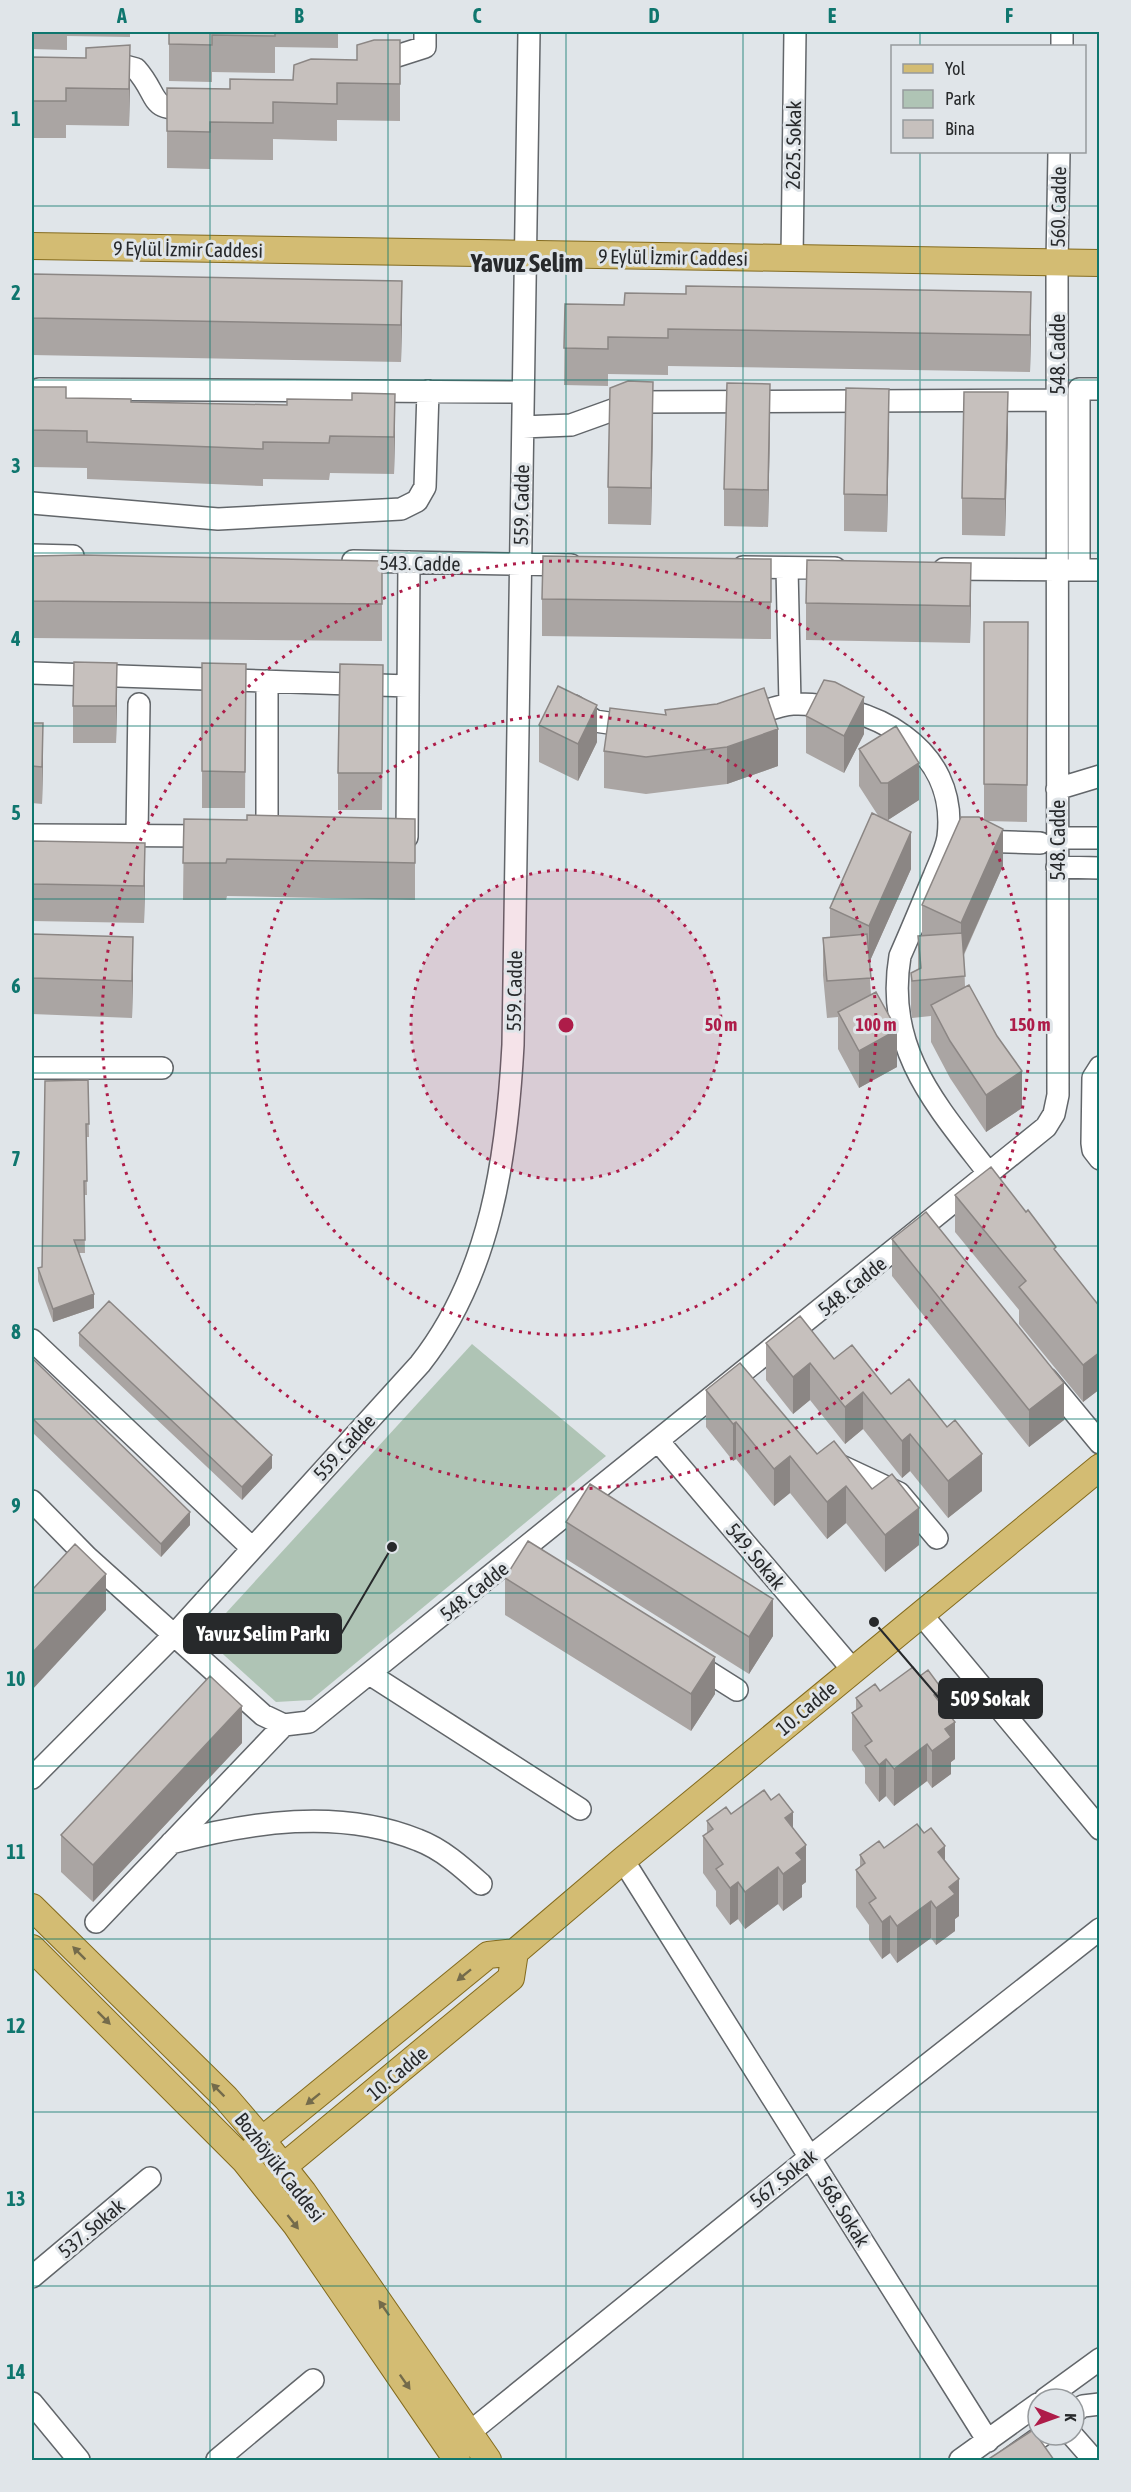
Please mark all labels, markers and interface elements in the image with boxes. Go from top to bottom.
text: A [116,4,127,27]
text: B [294,4,304,27]
text: C [473,4,482,27]
text: D [648,4,660,27]
text: E [828,4,837,27]
text: F [1005,4,1013,27]
legend [891,45,1086,153]
text: Yol [945,58,965,79]
text: Park [945,88,975,109]
street label: 2625. Sokak [781,100,805,189]
text: 1 [11,107,21,130]
text: Bina [945,118,975,139]
street label: 560. Cadde [1046,166,1070,248]
street label: 9 Eylül İzmir Caddesi [113,236,263,262]
street label: 9 Eylül İzmir Caddesi [598,244,748,270]
district label: Yavuz Selim [470,248,583,278]
text: 2 [11,281,21,304]
street label: 548. Cadde [1046,314,1069,394]
text: 3 [11,454,21,477]
street label: 559. Cadde [509,464,533,546]
street label: 543. Cadde [379,551,461,575]
text: 4 [10,627,21,650]
street label: 548. Cadde [1046,800,1069,880]
text: 5 [11,801,21,824]
street label: 559. Cadde [502,950,526,1032]
text: 6 [11,974,21,997]
text: 50 m [705,1014,737,1035]
text: 100 m [856,1014,896,1035]
text: 150 m [1010,1014,1050,1035]
centre of rings [556,1015,576,1035]
text: 7 [11,1147,21,1170]
street label: 548. Cadde [813,1252,891,1320]
text: 8 [11,1320,21,1343]
street label: 559. Cadde [308,1409,380,1485]
text: 9 [11,1494,21,1517]
street label: 549. Sokak [722,1518,790,1594]
street label: 548. Cadde [435,1557,513,1625]
callout: Yavuz Selim Parkı [184,1614,341,1653]
text: Yavuz Selim Parkı [195,1621,330,1645]
text: 10 [7,1667,25,1690]
street label: 10. Cadde [771,1676,841,1740]
callout: 509 Sokak [939,1679,1042,1718]
text: 509 Sokak [950,1686,1030,1710]
text: 11 [7,1840,25,1863]
one-way arrow [72,1947,86,1961]
one-way arrow [457,1968,472,1981]
one-way arrow [96,2011,110,2025]
text: 12 [7,2014,25,2037]
street label: 10. Cadde [362,2041,432,2105]
one-way arrow [211,2084,225,2098]
one-way arrow [305,2092,321,2105]
street label: Bozhöyük Caddesi [230,2108,330,2226]
street label: 567. Sokak [745,2144,821,2212]
street label: 568. Sokak [813,2171,875,2251]
text: 13 [7,2187,25,2210]
street label: 537. Sokak [53,2194,129,2262]
one-way arrow [287,2214,300,2230]
one-way arrow [379,2300,390,2316]
text: 14 [7,2360,25,2383]
one-way arrow [399,2373,411,2389]
north arrow [1026,2387,1086,2447]
text: K [1062,2413,1080,2421]

